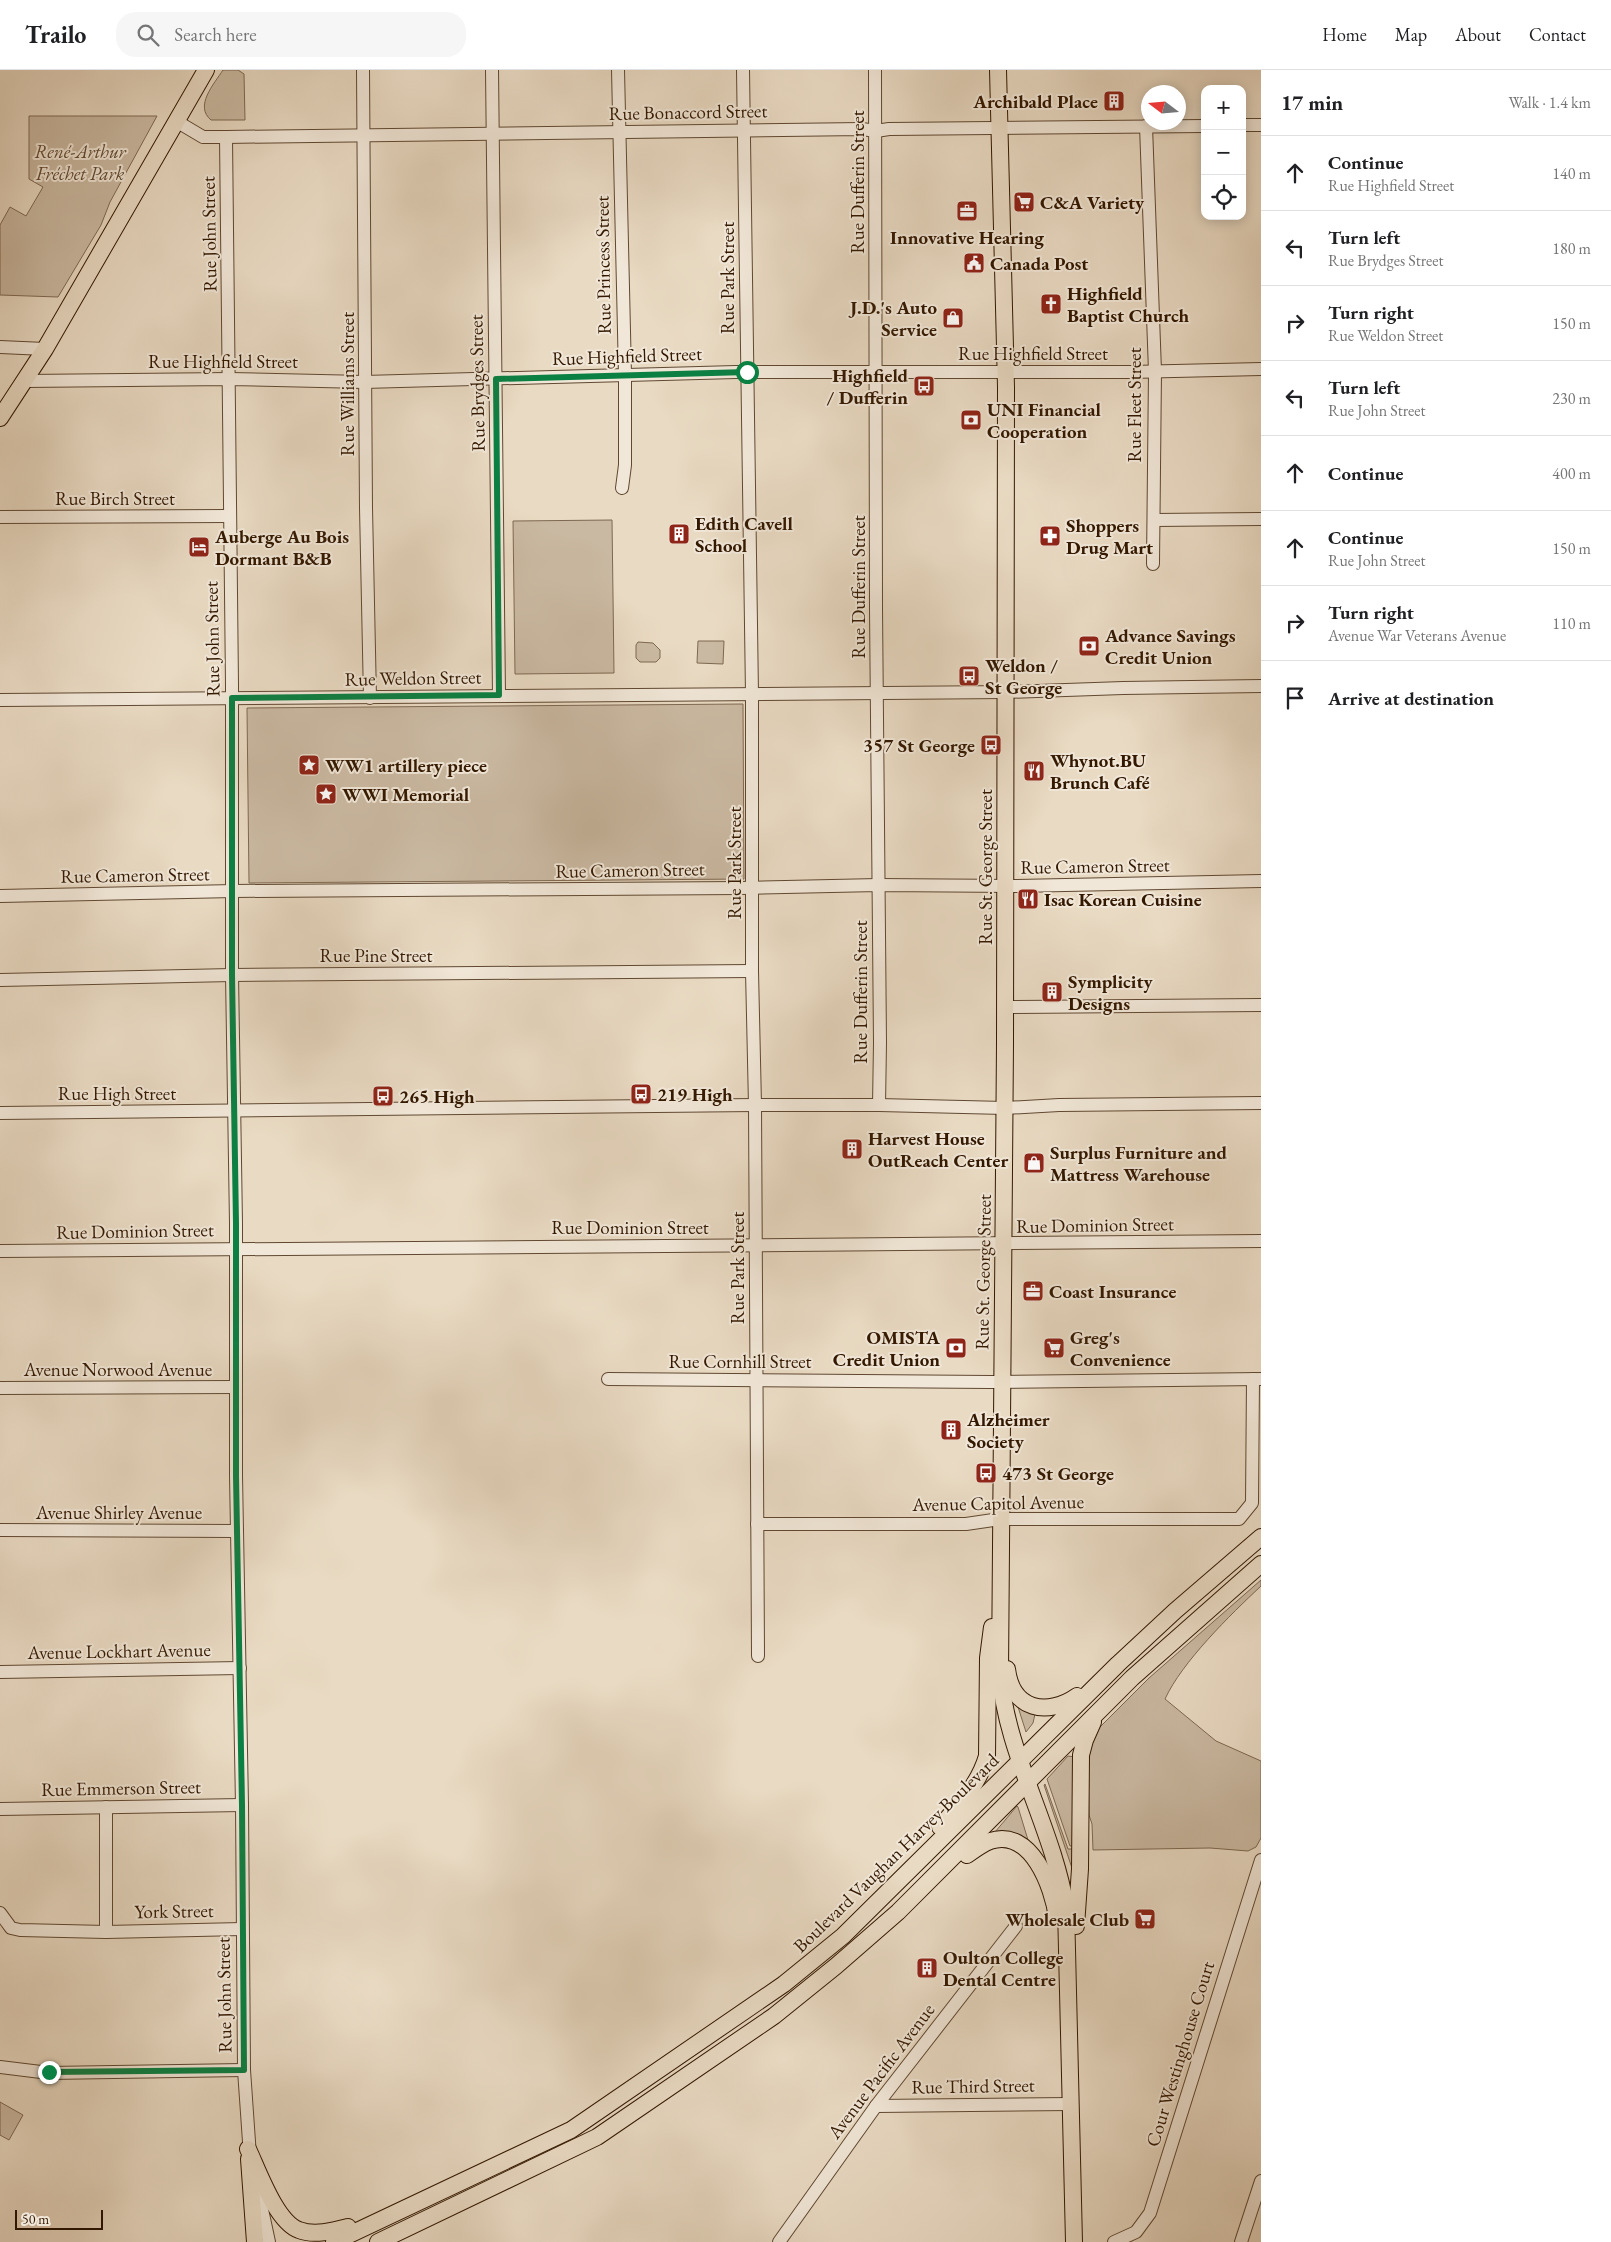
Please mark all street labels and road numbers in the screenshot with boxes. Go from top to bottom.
street label: Rue Bonaccord Street [609,98,768,126]
street label: Rue Dufferin Street [845,110,870,254]
street label: Rue John Street [195,176,223,292]
street label: Rue Princess Street [589,195,617,335]
street label: Rue Park Street [715,222,740,334]
street label: Rue Williams Street [335,312,360,456]
street label: Rue Brydges Street [463,314,491,452]
street label: Rue Highfield Street [552,341,702,371]
street label: Rue Highfield Street [958,341,1108,366]
street label: Rue Fleet Street [1122,347,1147,463]
street label: Rue Highfield Street [148,349,298,374]
street label: Rue Birch Street [55,486,175,511]
street label: Rue Dufferin Street [846,515,871,659]
street label: Rue John Street [198,581,226,697]
street label: Rue Weldon Street [344,664,482,692]
street label: Rue St. George Street [973,789,998,945]
street label: Rue Park Street [722,807,747,919]
street label: Rue Cameron Street [1020,852,1170,880]
street label: Rue Cameron Street [555,856,705,884]
street label: Rue Cameron Street [60,861,210,889]
street label: Rue Dufferin Street [848,920,873,1064]
street label: Rue Pine Street [320,943,432,968]
street label: Rue High Street [58,1081,176,1106]
street label: Rue St. George Street [969,1194,997,1350]
street label: Rue Dominion Street [1016,1211,1174,1239]
street label: Rue Park Street [725,1212,750,1324]
street label: Rue Dominion Street [551,1215,709,1240]
street label: Rue Dominion Street [56,1217,214,1245]
street label: Rue Cornhill Street [668,1349,812,1374]
street label: Avenue Norwood Avenue [23,1357,212,1382]
street label: Avenue Capitol Avenue [911,1489,1084,1517]
street label: Avenue Shirley Avenue [35,1500,202,1525]
street label: Avenue Lockhart Avenue [26,1637,211,1665]
street label: Boulevard Vaughan Harvey Boulevard [788,1748,1004,1958]
street label: Rue Emmerson Street [41,1774,201,1802]
street label: York Street [134,1898,214,1924]
street label: Rue John Street [210,1937,238,2053]
street label: Cour Westinghouse Court [1140,1958,1220,2150]
street label: Avenue Pacific Avenue [821,1998,940,2145]
street label: Rue Third Street [911,2072,1035,2100]

